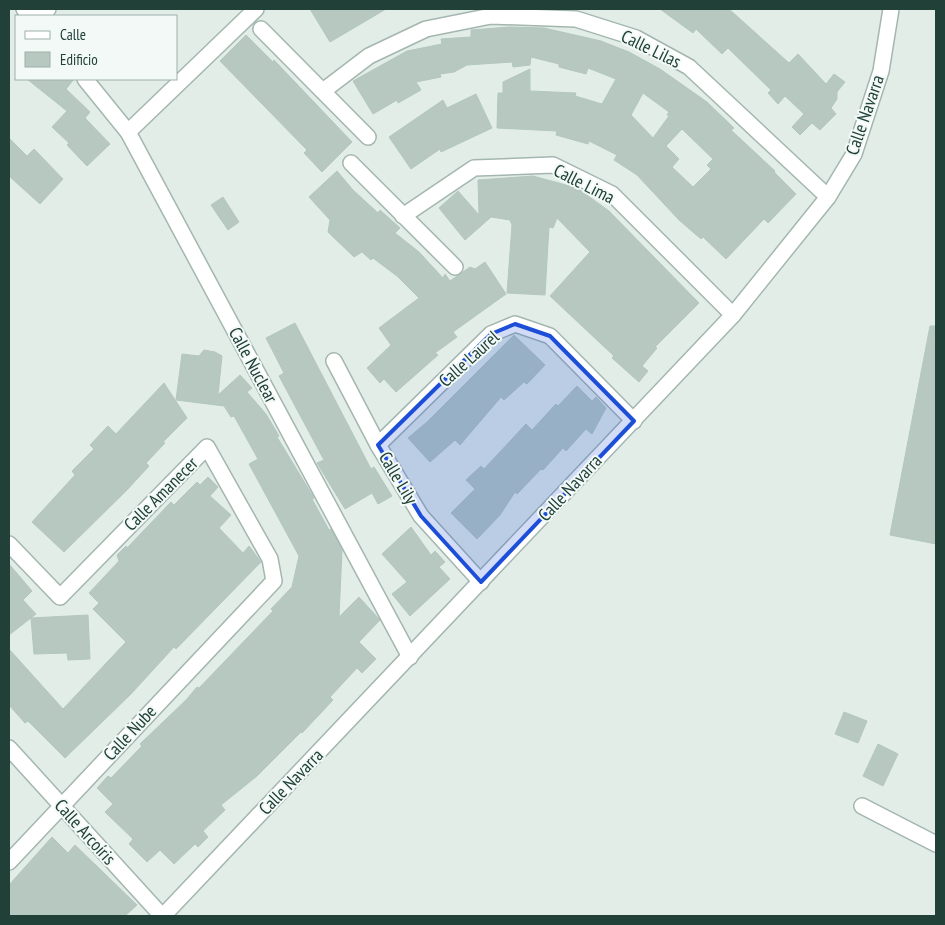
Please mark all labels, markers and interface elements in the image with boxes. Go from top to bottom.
legend [15,15,178,80]
street label: Calle Lilas [618,24,685,73]
text: Calle [60,25,86,44]
text: Edificio [60,50,98,69]
street label: Calle Navarra [840,72,889,158]
street label: Calle Lima [550,159,618,209]
street label: Calle Nuclear [224,323,283,407]
street label: Calle Laurel [434,325,504,392]
street label: Calle Lily [374,447,423,508]
street label: Calle Navarra [533,449,606,526]
street label: Calle Amanecer [119,452,203,536]
street label: Calle Nube [98,700,161,765]
street label: Calle Navarra [254,744,328,819]
street label: Calle Arcoíris [50,794,121,869]

